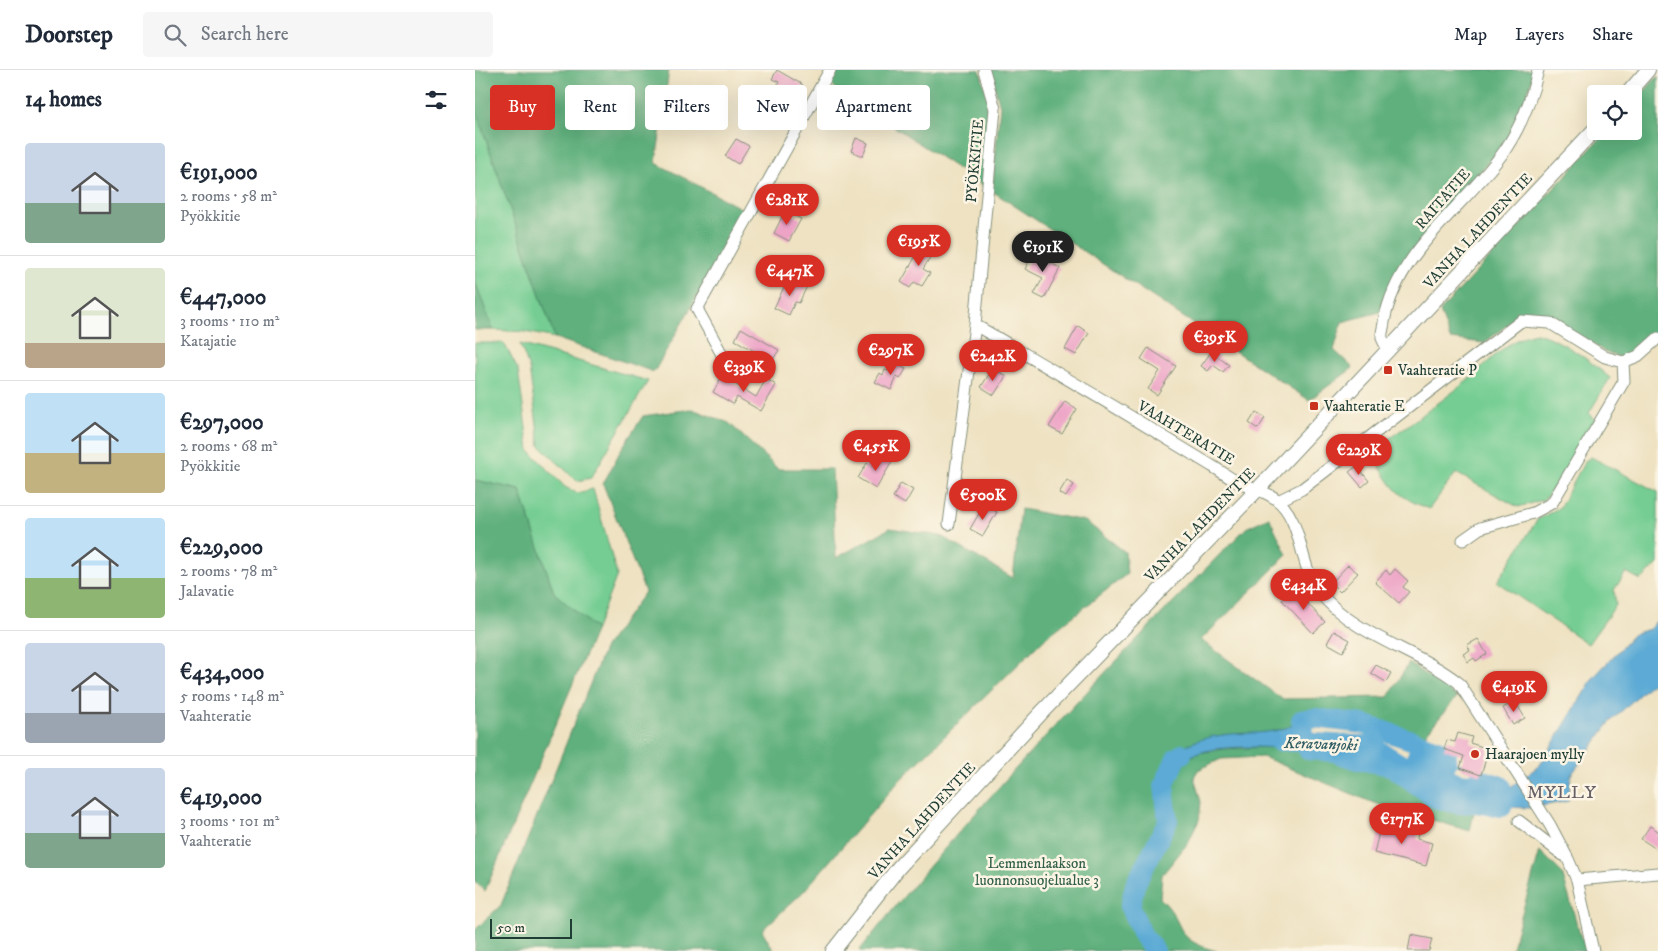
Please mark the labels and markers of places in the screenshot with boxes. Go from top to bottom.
pin: €281K [752,184,822,226]
pin: €195K [884,224,954,267]
pin: €191K [1008,230,1078,273]
pin: €447K [755,254,825,297]
pin: €395K [1180,320,1250,363]
pin: €297K [856,334,926,376]
pin: €242K [958,340,1028,382]
pin: €339K [709,350,779,393]
place label: Vaahteratie P [1397,361,1477,380]
marker: Vaahteratie P [1382,364,1394,376]
place label: Vaahteratie E [1323,397,1405,416]
marker: Vaahteratie E [1308,400,1320,412]
pin: €455K [841,430,911,472]
pin: €229K [1324,434,1394,476]
pin: €500K [948,478,1018,521]
pin: €434K [1269,568,1339,611]
pin: €419K [1479,670,1549,713]
place label: Haarajoen mylly [1485,745,1585,764]
marker: Haarajoen mylly [1469,748,1481,760]
pin: €177K [1367,802,1437,845]

